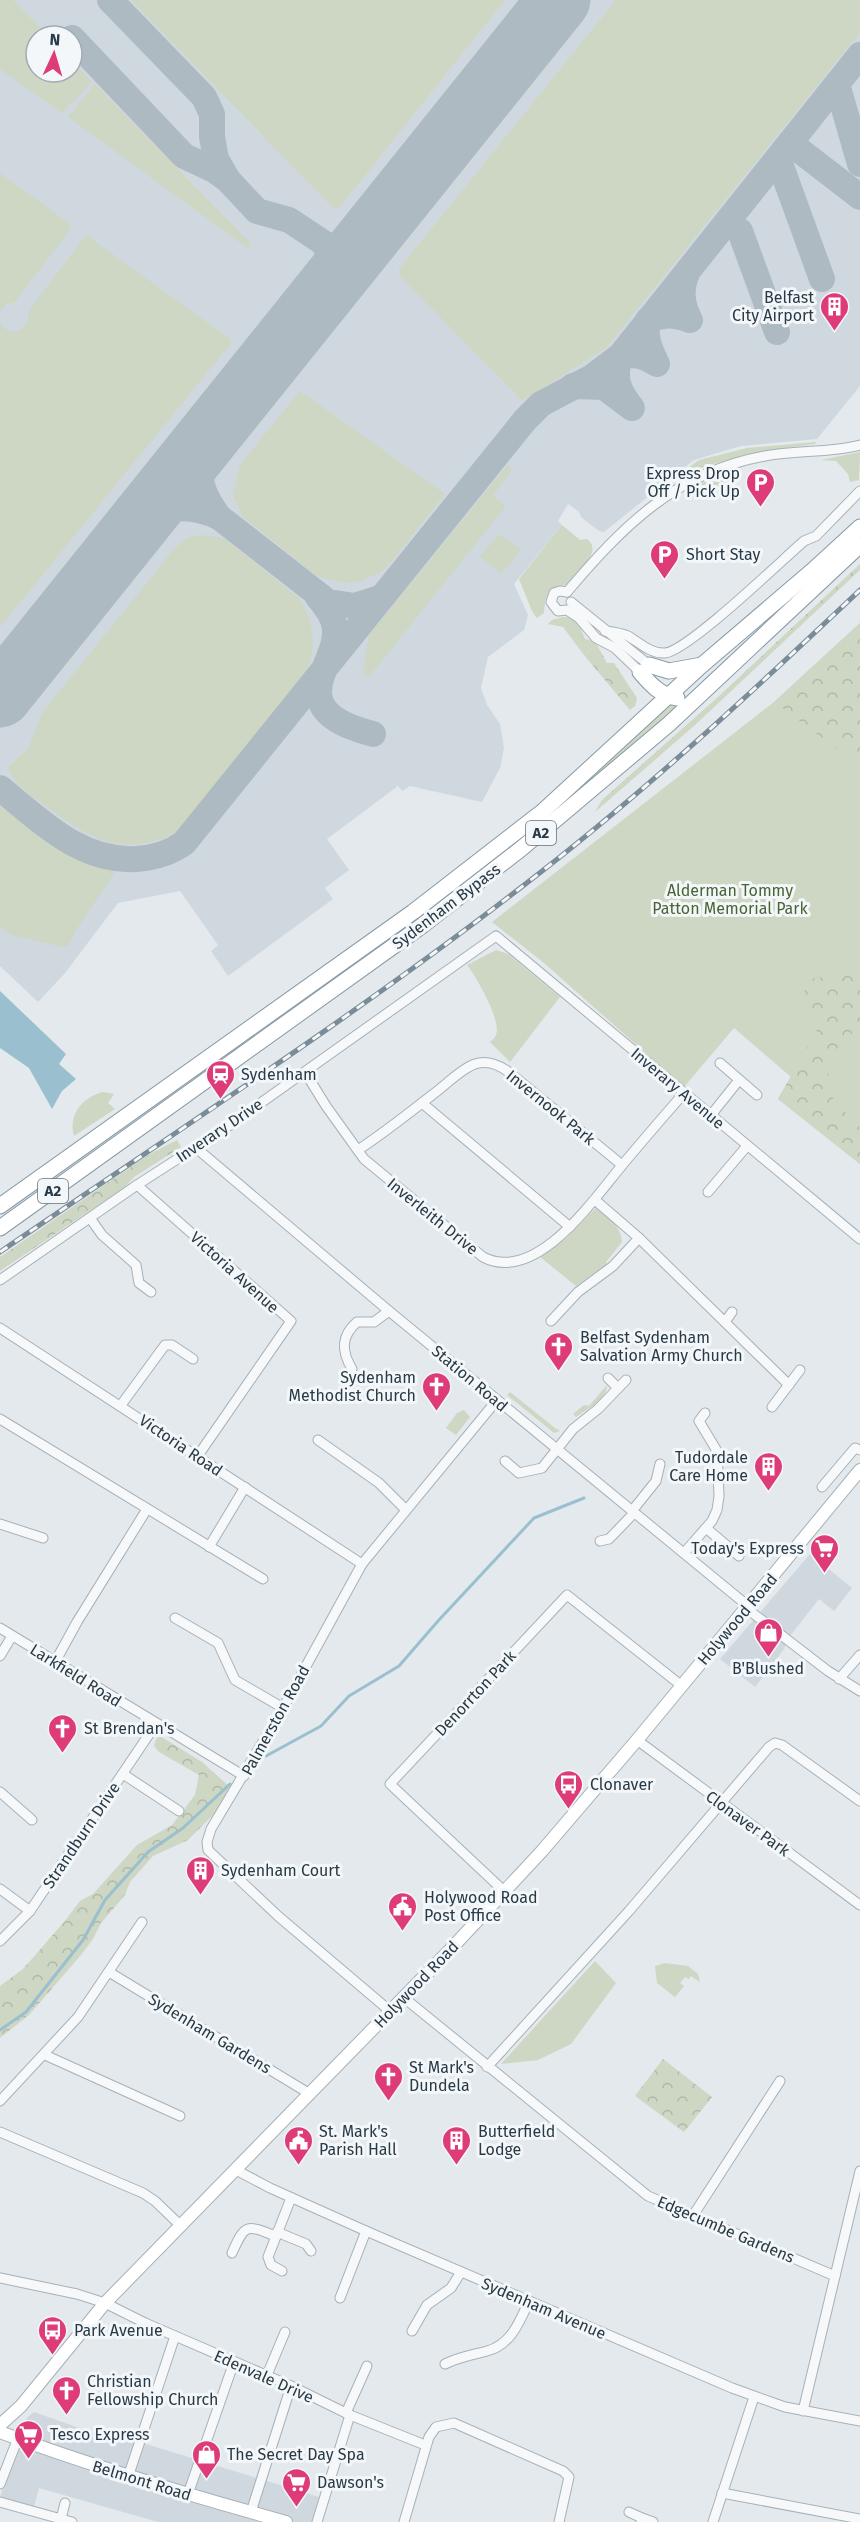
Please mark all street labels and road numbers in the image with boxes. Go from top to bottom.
road number: A2 [526,821,556,845]
street label: Sydenham Bypass [389,860,504,953]
street label: Inverary Avenue [627,1044,728,1133]
street label: Invernook Park [502,1066,600,1149]
street label: Inverary Drive [172,1094,266,1166]
street label: Inverleith Drive [383,1174,482,1259]
road number: A2 [38,1179,68,1203]
street label: Victoria Avenue [186,1228,283,1317]
street label: Station Road [428,1341,511,1416]
street label: Victoria Road [135,1411,226,1480]
street label: Holywood Road [694,1570,781,1669]
street label: Larkfield Road [27,1640,125,1711]
street label: Denorrton Park [431,1646,520,1740]
street label: Palmerston Road [237,1662,314,1779]
street label: Strandburn Drive [39,1779,124,1892]
street label: Clonaver Park [702,1787,794,1861]
street label: Holywood Road [370,1937,463,2032]
street label: Sydenham Gardens [145,1989,275,2078]
street label: Edgecumbe Gardens [654,2192,797,2267]
street label: Sydenham Avenue [479,2274,609,2343]
street label: Edenvale Drive [211,2346,317,2407]
street label: Belmont Road [90,2456,194,2505]

